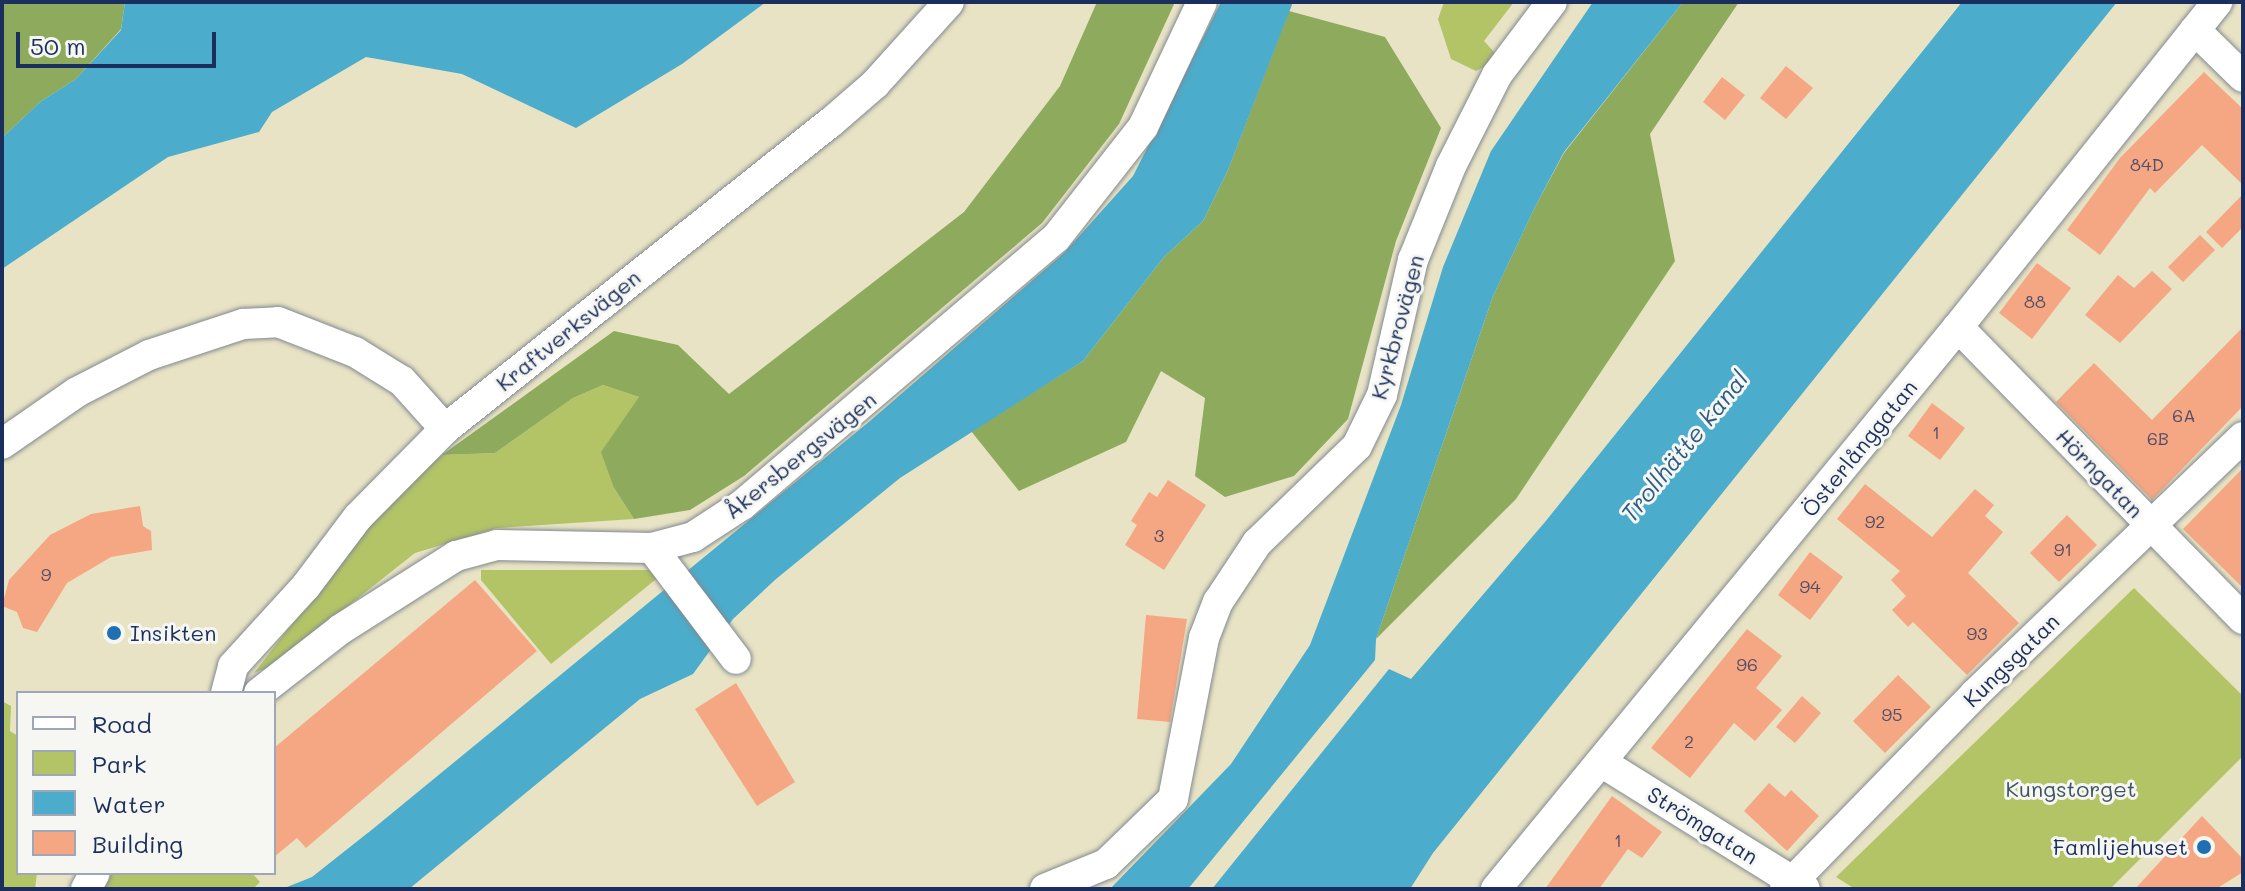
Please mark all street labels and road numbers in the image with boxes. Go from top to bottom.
street label: Kyrkbrovägen [1365,252,1429,402]
street label: Kraftverksvägen [491,264,645,396]
street label: Österlånggatan [1796,374,1922,522]
street label: Åkersbergsvägen [719,386,881,524]
street label: Hörngatan [2051,423,2149,523]
street label: Kungsgatan [1958,608,2064,712]
street label: Strömgatan [1643,780,1763,870]

